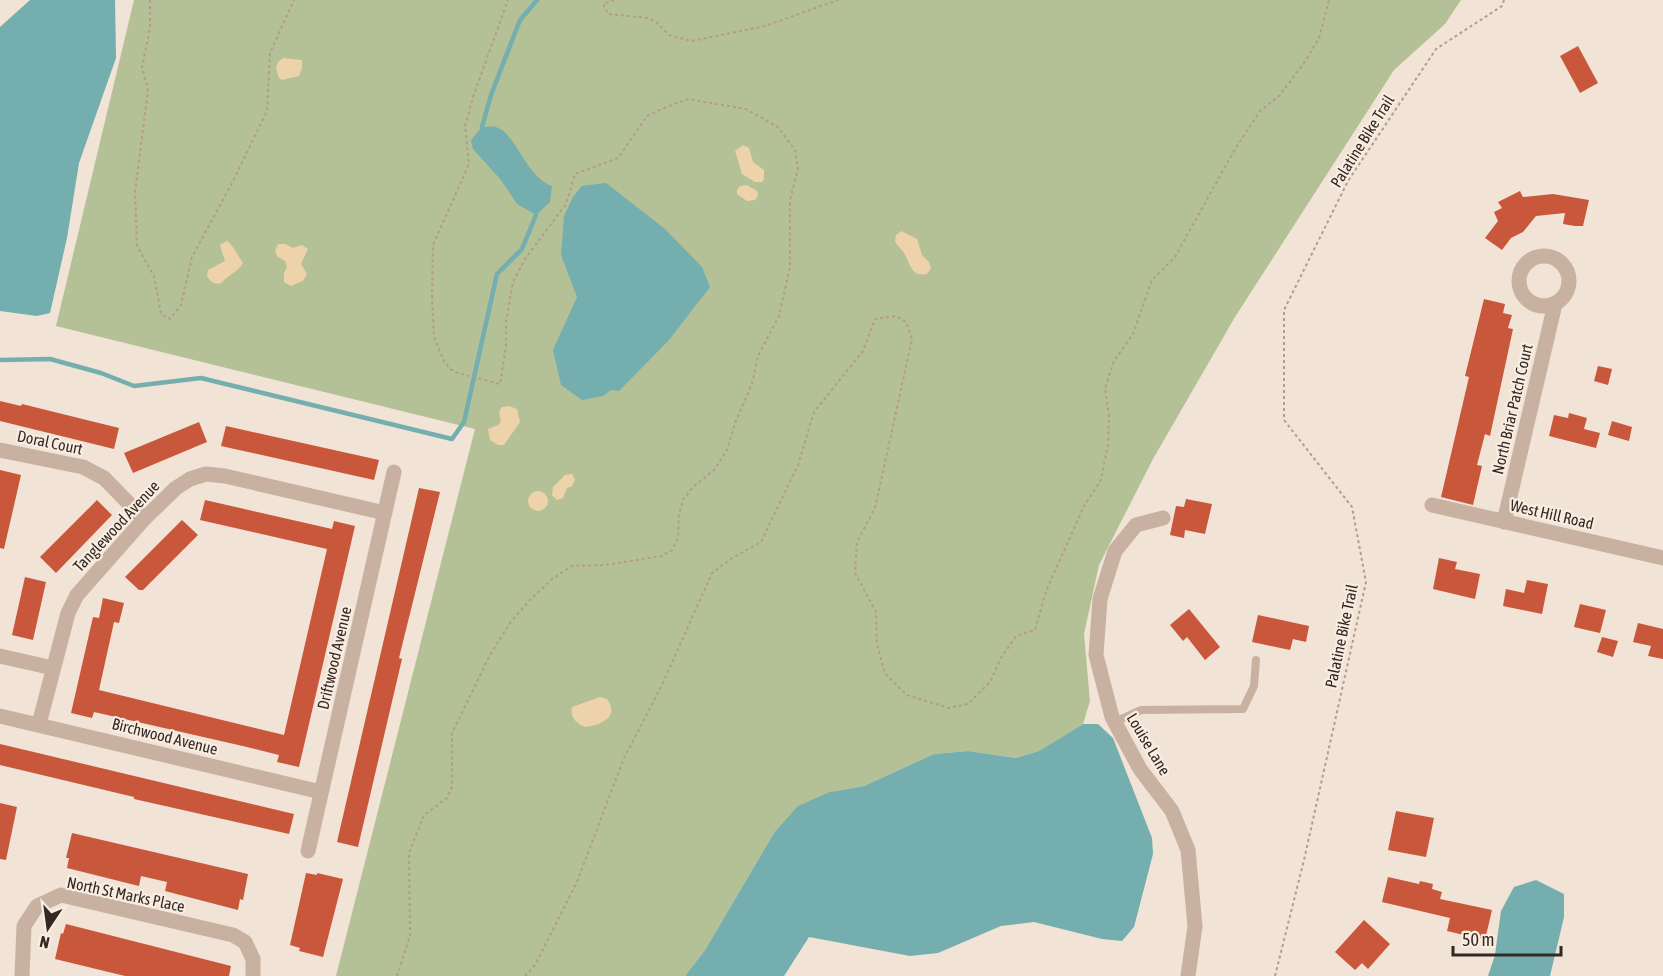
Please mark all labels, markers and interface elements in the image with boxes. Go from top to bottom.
street label: Palatine Bike Trail [1326,91,1398,190]
street label: North Briar Patch Court [1488,342,1536,476]
street label: Doral Court [16,426,85,458]
street label: Tanglewood Avenue [69,477,163,576]
street label: West Hill Road [1509,496,1595,532]
street label: Palatine Bike Trail [1321,582,1361,689]
street label: Driftwood Avenue [313,605,355,711]
street label: Louise Lane [1124,710,1174,778]
street label: Birchwood Avenue [110,714,220,758]
street label: North St Marks Place [65,873,187,915]
north arrow [18,898,78,958]
scale bar [1453,919,1561,957]
text: 50 m [1462,929,1494,950]
text: N [38,933,51,952]

